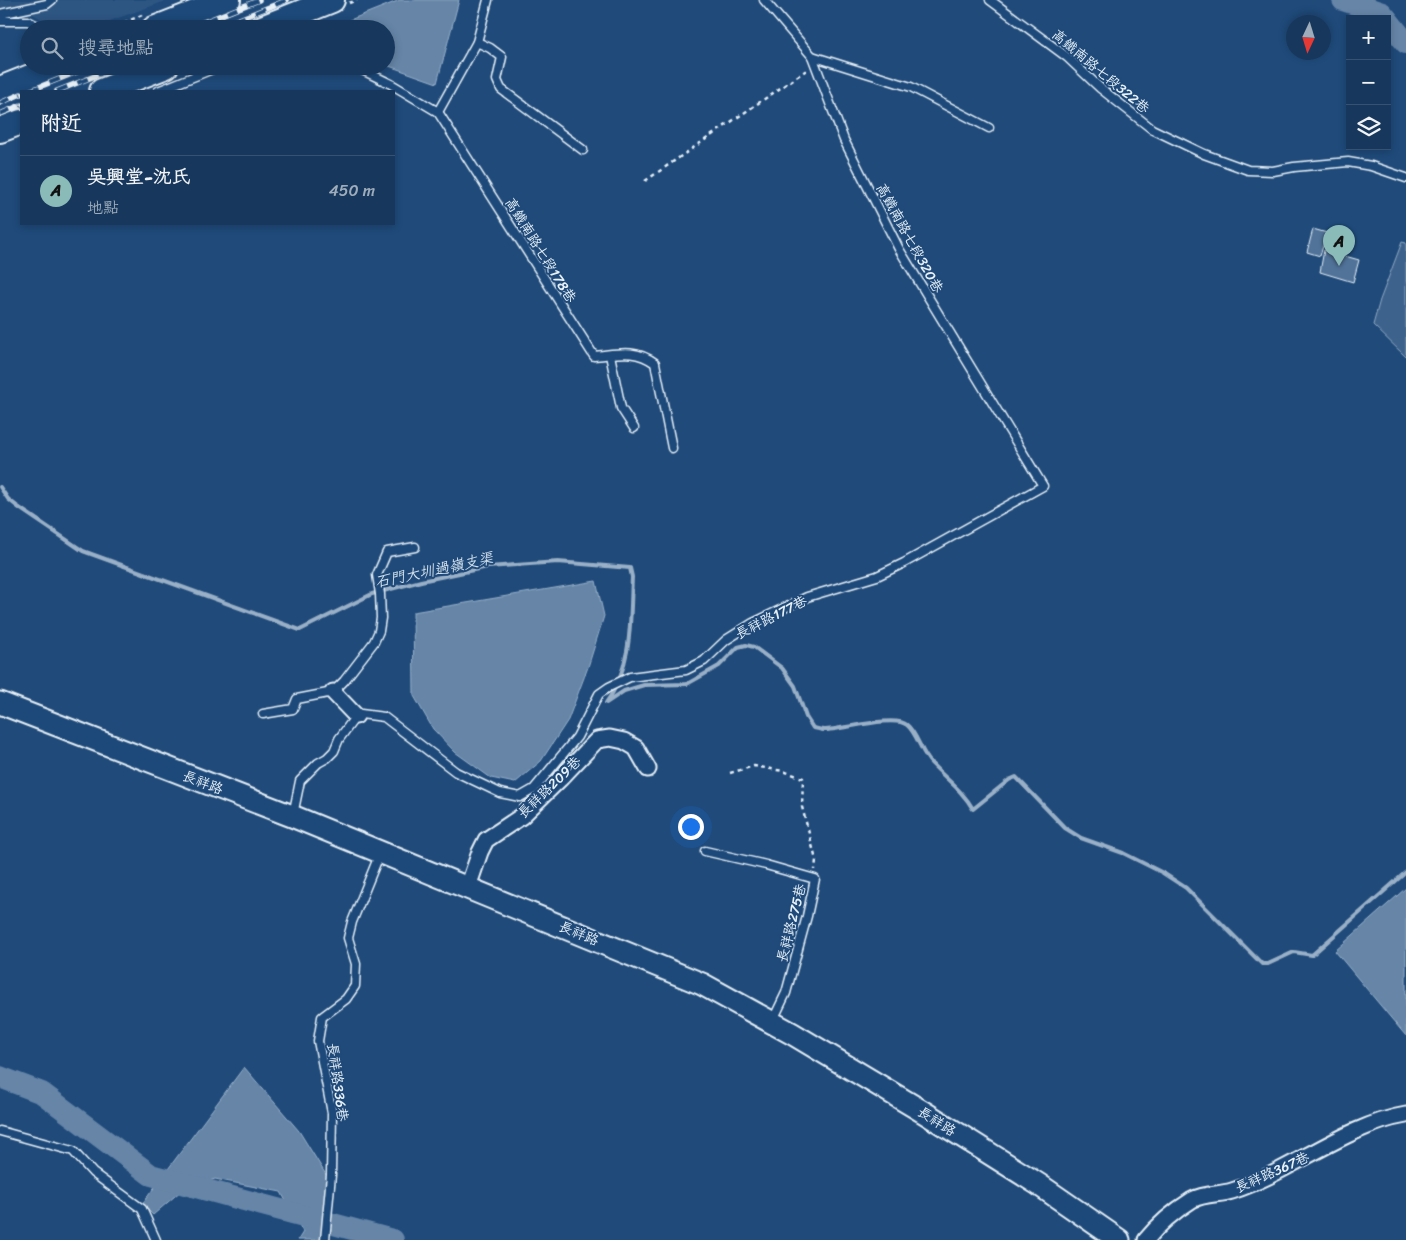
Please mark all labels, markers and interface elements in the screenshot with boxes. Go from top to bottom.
north arrow [1286,15,1331,60]
map controls [1346,15,1391,150]
button: + [1346,15,1391,60]
search box [20,20,395,75]
street label: 高鐵南路七段322巷 [1046,23,1156,121]
text: 搜尋地點 [78,31,154,64]
icon: search [38,34,66,62]
button: − [1346,60,1391,105]
text: 附近 [40,104,82,142]
button: layers [1346,105,1391,150]
text: 吳興堂-沈氏 [87,160,191,193]
text: A [51,176,61,205]
text: 450 m [329,176,375,205]
street label: 高鐵南路七段320巷 [869,179,951,299]
text: 地點 [87,193,119,222]
street label: 高鐵南路七段178巷 [498,193,584,309]
pin: A [1323,225,1355,266]
water label: 石門大圳過嶺支渠 [373,544,497,595]
street label: 長祥路177巷 [731,588,813,646]
street label: 長祥路209巷 [511,749,588,825]
street label: 長祥路 [179,763,227,802]
your location [678,814,704,840]
street label: 長祥路275巷 [770,880,814,965]
street label: 長祥路 [555,914,603,953]
street label: 長祥路336巷 [320,1041,356,1124]
street label: 長祥路 [912,1100,961,1143]
street label: 長祥路367巷 [1231,1144,1315,1200]

